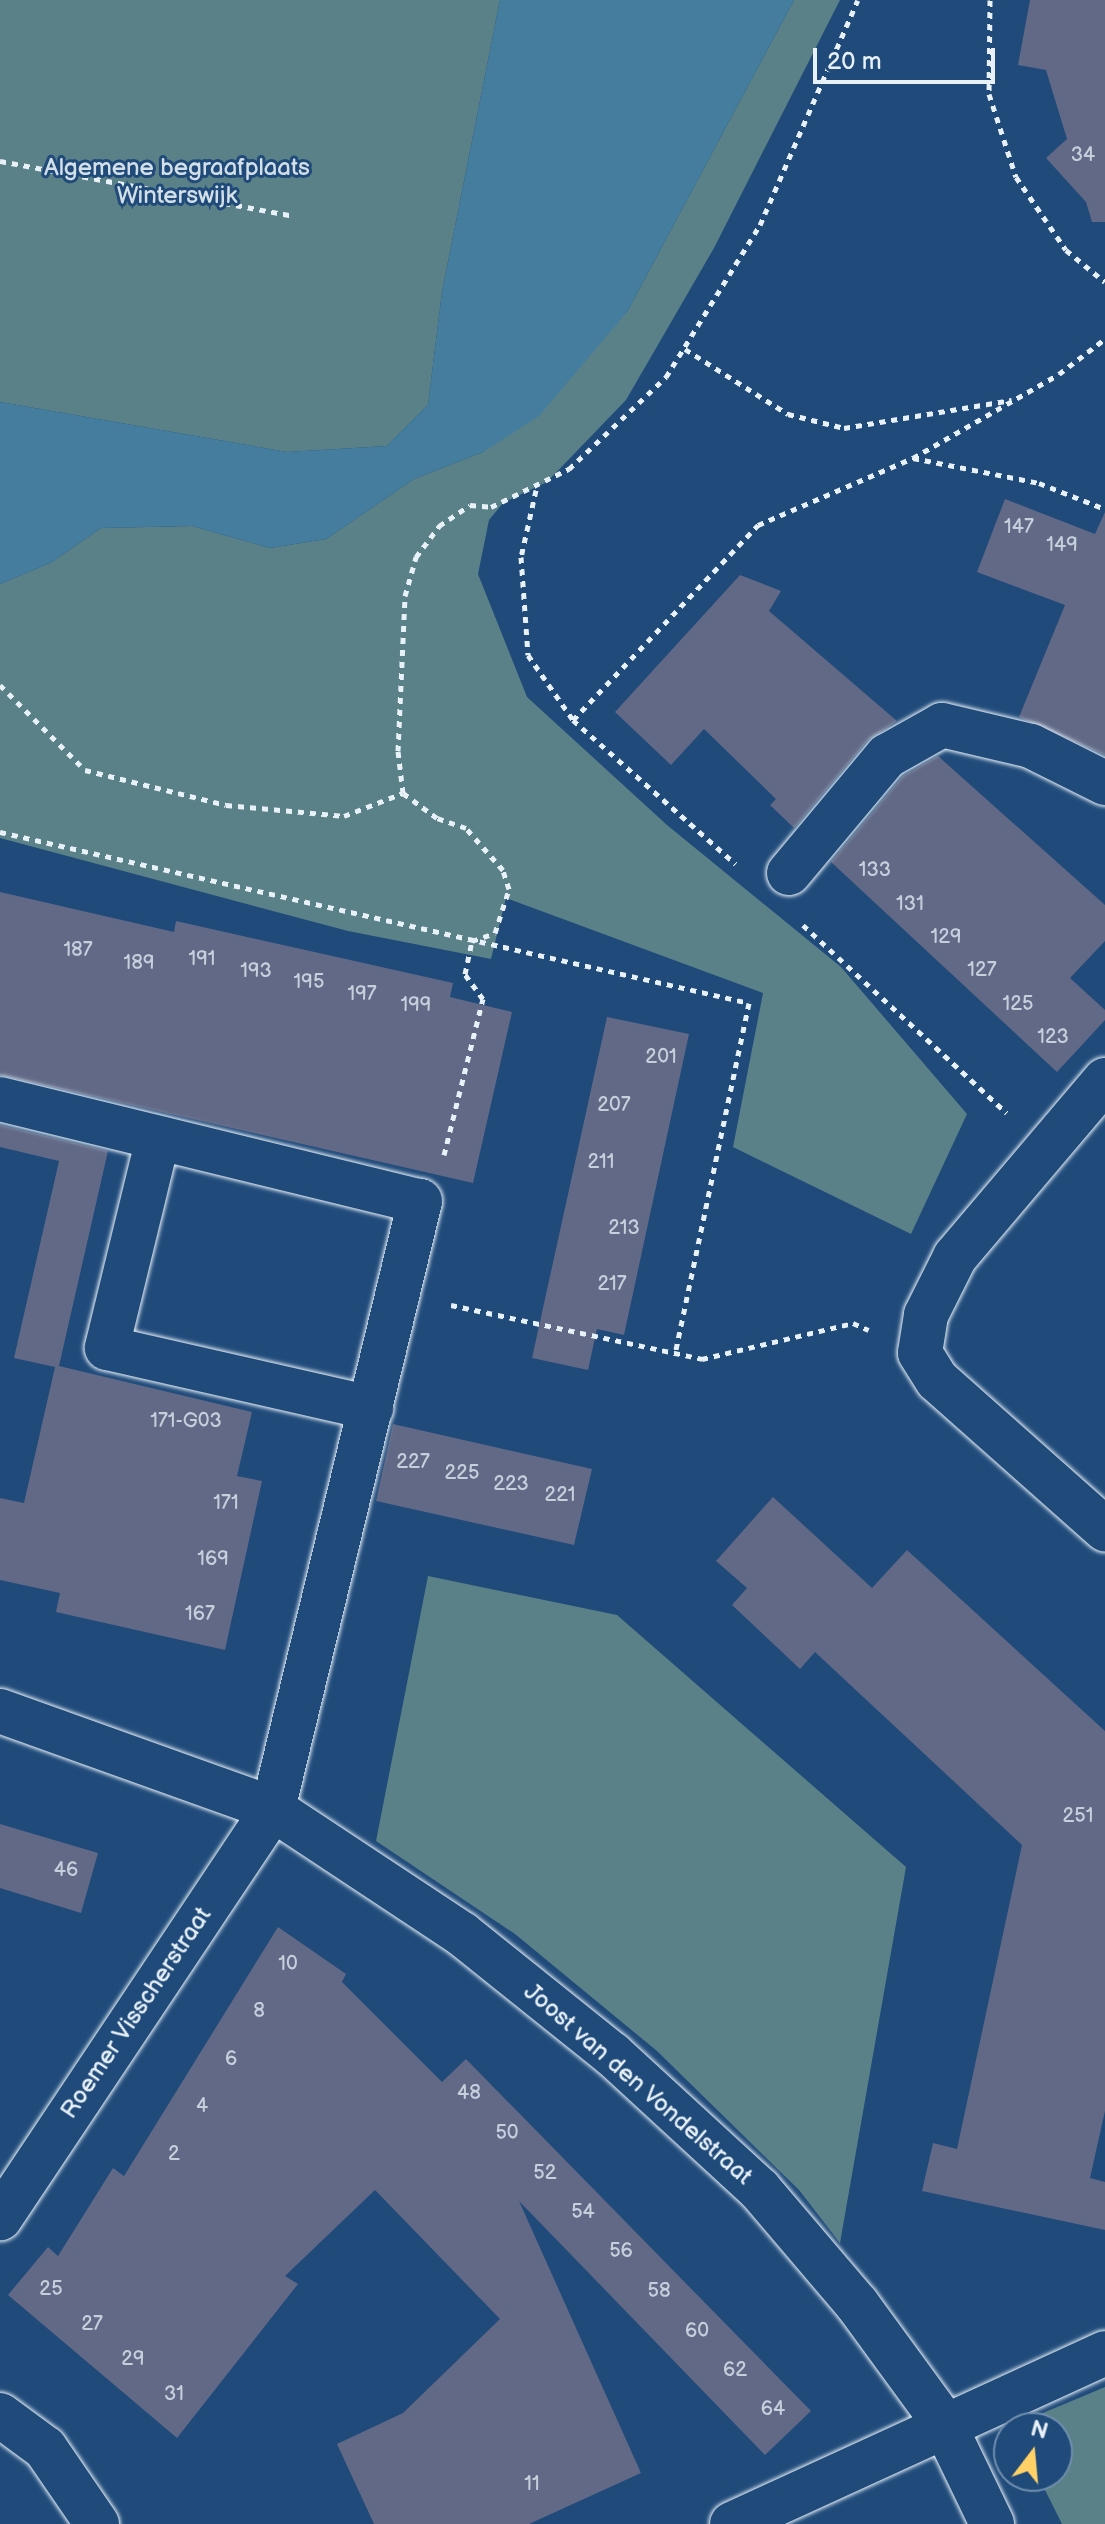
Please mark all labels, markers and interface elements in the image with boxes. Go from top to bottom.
scale bar [817,32,999,82]
text: 20 m [827,47,882,76]
house number: 34 [1071,143,1095,167]
park label: Algemene begraafplaats Winterswijk [44,154,310,210]
house number: 147 [1004,515,1034,539]
house number: 149 [1046,533,1078,557]
house number: 133 [859,858,891,882]
house number: 131 [896,892,924,916]
house number: 129 [930,925,962,949]
house number: 187 [63,938,93,962]
house number: 191 [188,947,216,971]
house number: 189 [124,951,154,975]
house number: 127 [967,958,997,982]
house number: 193 [240,959,272,983]
house number: 195 [294,970,324,994]
house number: 197 [347,982,377,1006]
house number: 125 [1003,992,1033,1016]
house number: 199 [401,993,431,1017]
house number: 123 [1037,1025,1069,1049]
house number: 201 [645,1045,677,1069]
house number: 207 [597,1093,631,1117]
house number: 211 [588,1150,614,1174]
house number: 213 [608,1216,640,1240]
house number: 217 [597,1272,627,1296]
house number: 171-G03 [150,1409,222,1433]
house number: 227 [396,1450,430,1474]
house number: 225 [444,1461,480,1485]
house number: 223 [493,1472,529,1496]
house number: 221 [544,1483,576,1507]
house number: 171 [213,1491,239,1515]
house number: 169 [197,1547,229,1571]
house number: 167 [185,1602,215,1626]
house number: 251 [1063,1804,1093,1828]
house number: 46 [54,1858,78,1882]
street label: Roemer Visscherstraat [54,1902,218,2124]
house number: 10 [278,1952,298,1976]
street label: Joost van den Vondelstraat [518,1977,758,2191]
house number: 8 [253,1999,265,2023]
house number: 6 [225,2047,237,2071]
house number: 48 [457,2081,481,2105]
house number: 4 [196,2094,208,2118]
house number: 50 [495,2121,519,2145]
house number: 2 [168,2142,180,2166]
house number: 52 [533,2161,557,2185]
house number: 54 [571,2200,595,2224]
house number: 56 [609,2239,633,2263]
house number: 25 [39,2277,63,2301]
house number: 58 [647,2279,671,2303]
house number: 27 [81,2312,103,2336]
house number: 60 [685,2319,709,2343]
house number: 29 [121,2347,145,2371]
house number: 62 [723,2358,747,2382]
house number: 31 [164,2382,184,2406]
house number: 64 [761,2397,785,2421]
north arrow [993,2412,1073,2492]
text: N [1028,2415,1051,2446]
house number: 11 [524,2472,540,2496]

